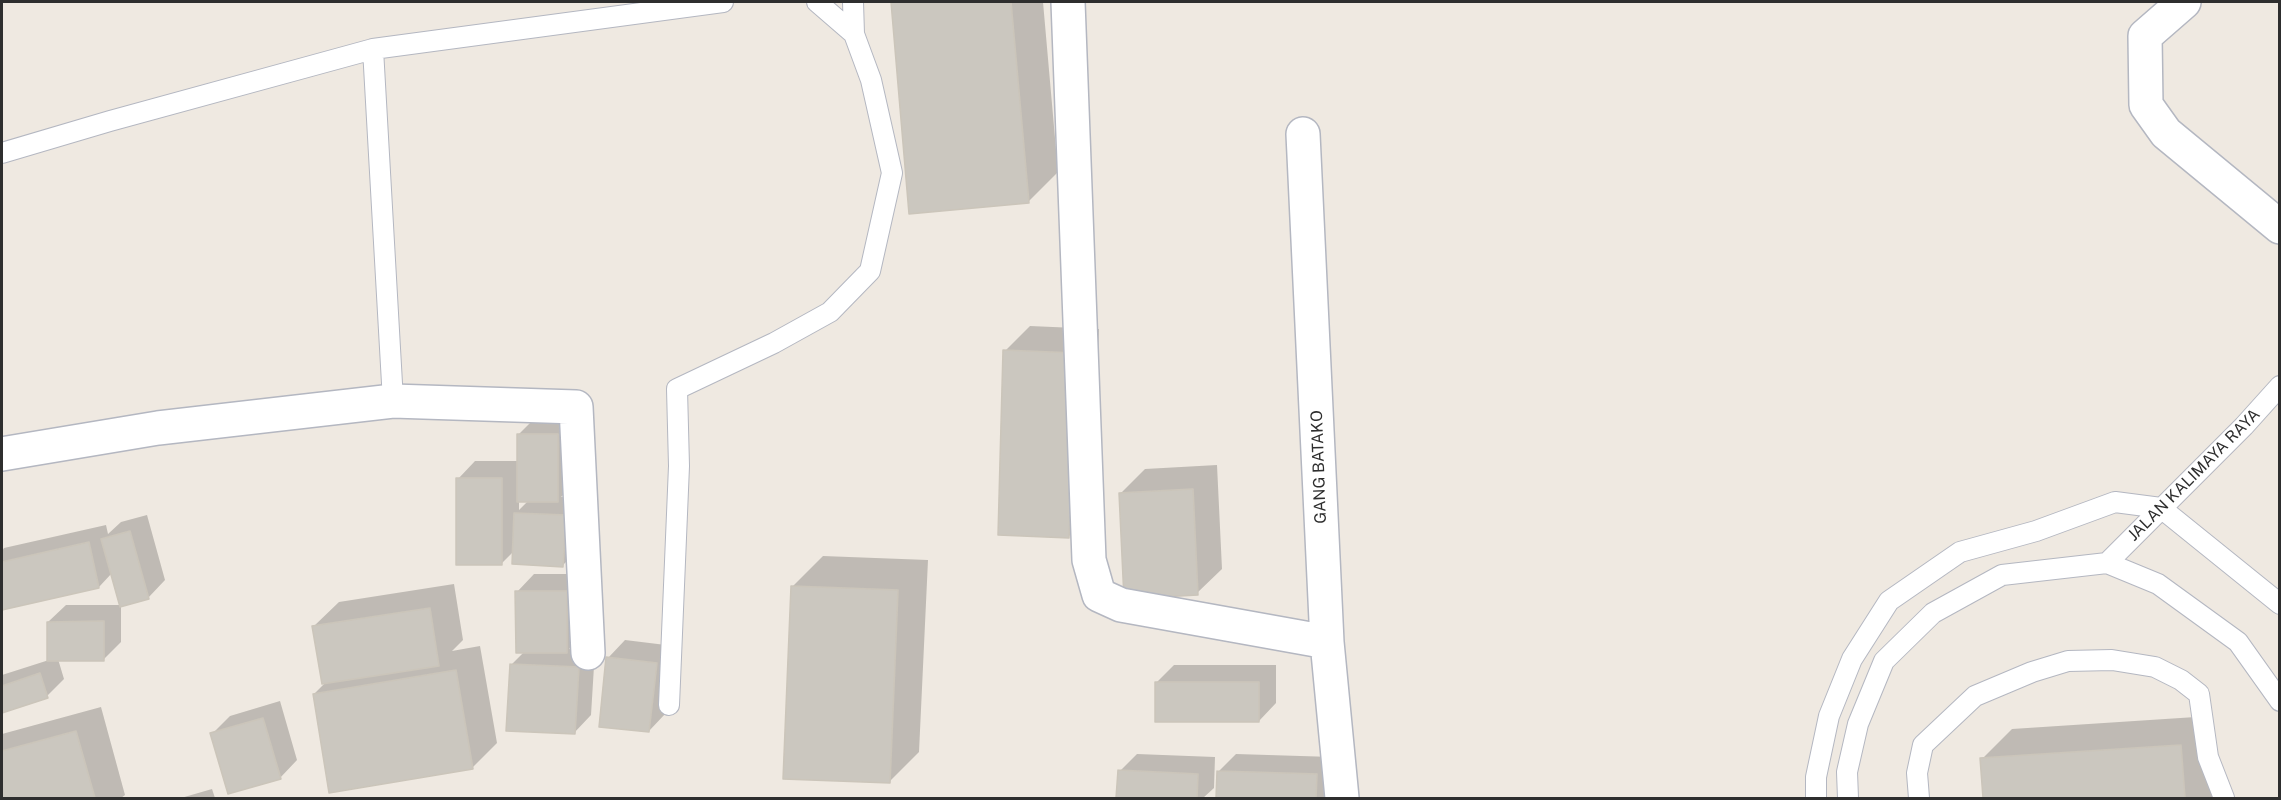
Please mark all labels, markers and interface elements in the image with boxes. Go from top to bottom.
street label: JALAN KALIMAYA RAYA [2124,405,2264,545]
street label: GANG BATAKO [1307,410,1331,524]

